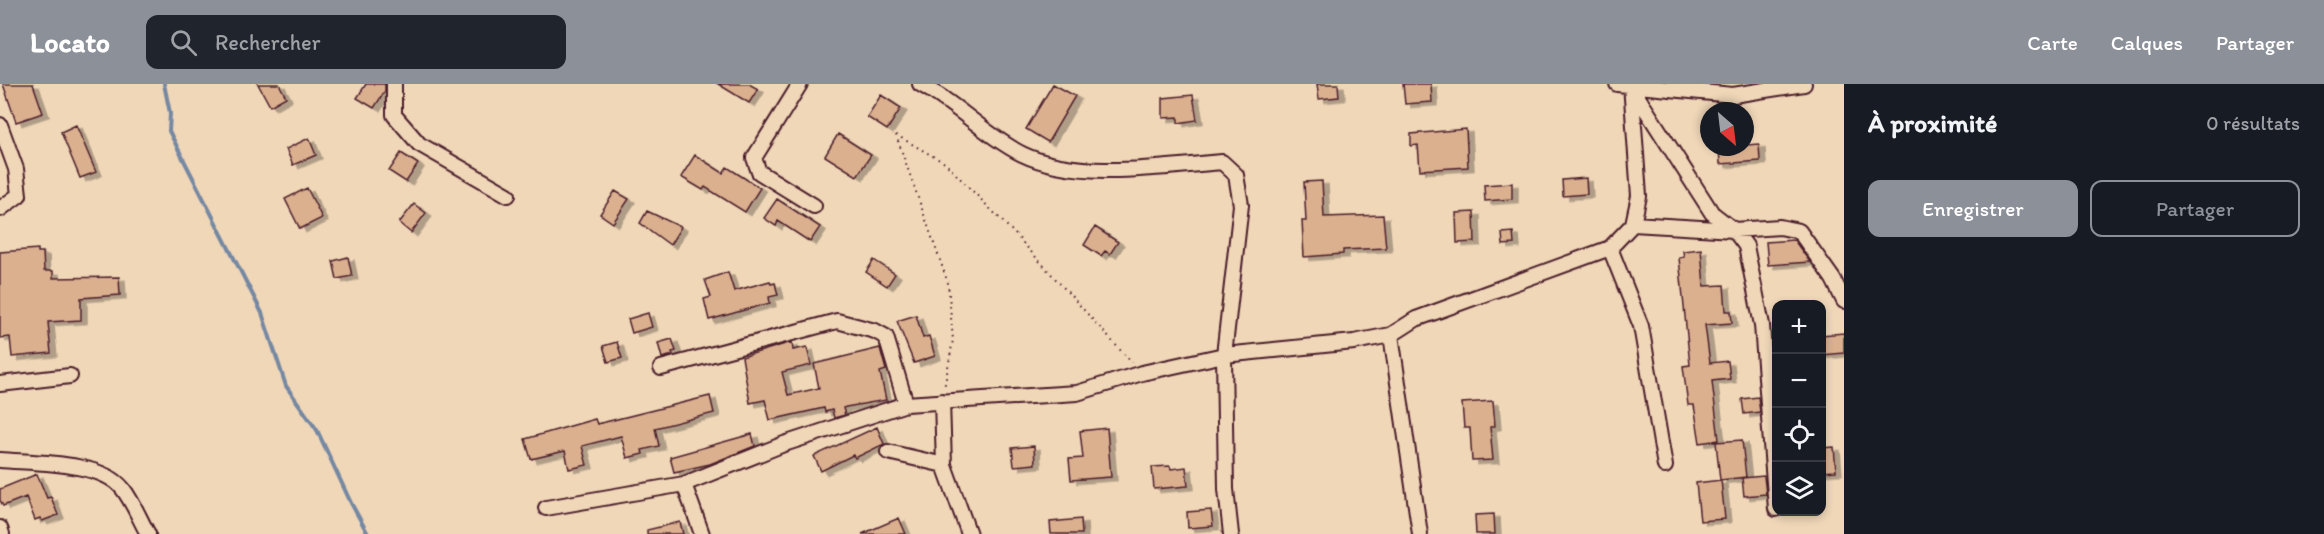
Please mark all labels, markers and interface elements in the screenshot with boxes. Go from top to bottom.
search box [146,15,566,69]
text: Locato [30,25,110,59]
icon: search [167,26,200,59]
text: Rechercher [215,29,320,56]
text: Carte [2027,30,2078,55]
text: Calques [2111,30,2183,55]
text: Partager [2216,30,2294,55]
north arrow [1700,102,1754,156]
text: À proximité [1868,107,1997,139]
text: 0 résultats [2206,111,2300,135]
button: Enregistrer [1868,180,2078,237]
button: Partager [2090,180,2300,237]
map controls [1772,300,1826,516]
button: + [1772,300,1826,354]
button: − [1772,354,1826,408]
button: locate [1772,408,1826,462]
button: layers [1772,462,1826,516]

